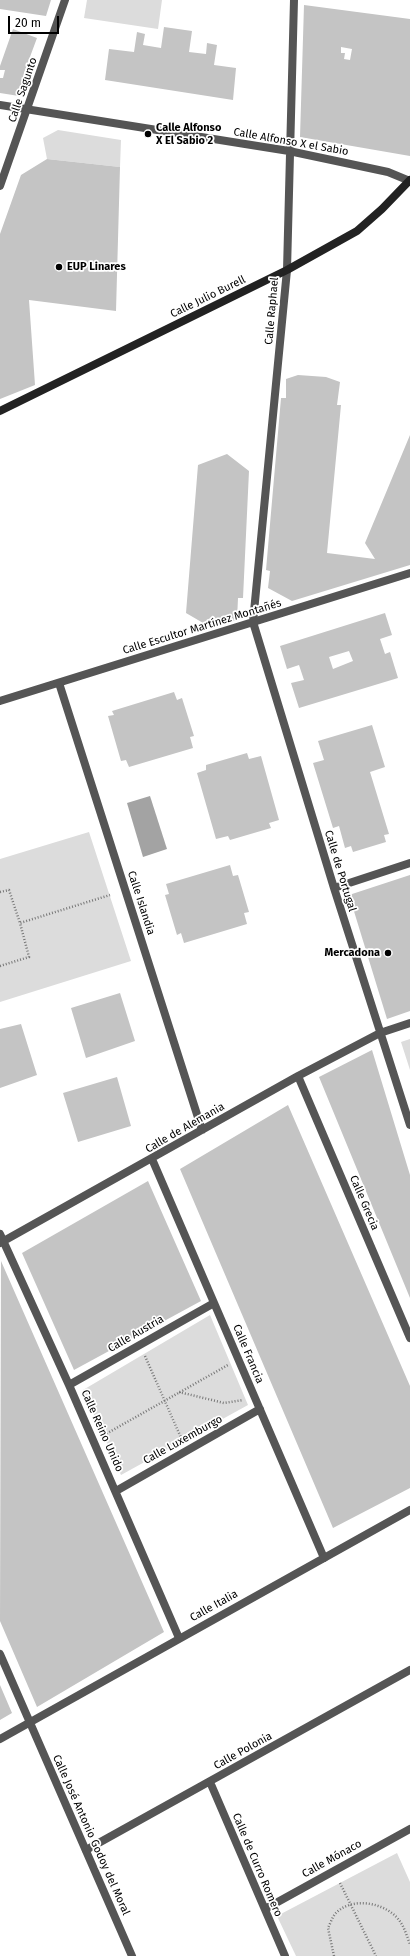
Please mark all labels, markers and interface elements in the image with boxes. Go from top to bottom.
scale bar [10,8,61,34]
text: 20 m [15,16,41,30]
street label: Calle Sagunto [6,56,40,124]
place label: Calle Alfonso X El Sabio 2 [156,121,221,147]
street label: Calle Alfonso X el Sabio [232,125,350,159]
marker: Calle Alfonso X El Sabio 2 [143,129,153,139]
place label: EUP Linares [67,260,126,274]
marker: EUP Linares [54,262,64,272]
street label: Calle Julio Burell [168,273,248,321]
street label: Calle Raphael [262,277,282,345]
street label: Calle Escultor Martínez Montañés [121,597,283,657]
street label: Calle de Portugal [321,829,359,913]
street label: Calle Islandia [124,869,158,937]
place label: Mercadona [325,946,380,960]
marker: Mercadona [383,948,393,958]
street label: Calle de Alemania [143,1100,227,1156]
street label: Calle Grecia [347,1174,381,1232]
street label: Calle Austria [106,1313,166,1355]
street label: Calle Francia [230,1322,266,1386]
street label: Calle Reino Unido [78,1388,126,1474]
street label: Calle Luxemburgo [141,1413,225,1467]
street label: Calle Italia [188,1587,240,1625]
street label: Calle Polonia [211,1730,275,1772]
street label: Calle José Antonio Godoy del Moral [50,1753,132,1917]
street label: Calle de Curro Romero [229,1811,285,1919]
street label: Calle Mónaco [300,1837,364,1881]

